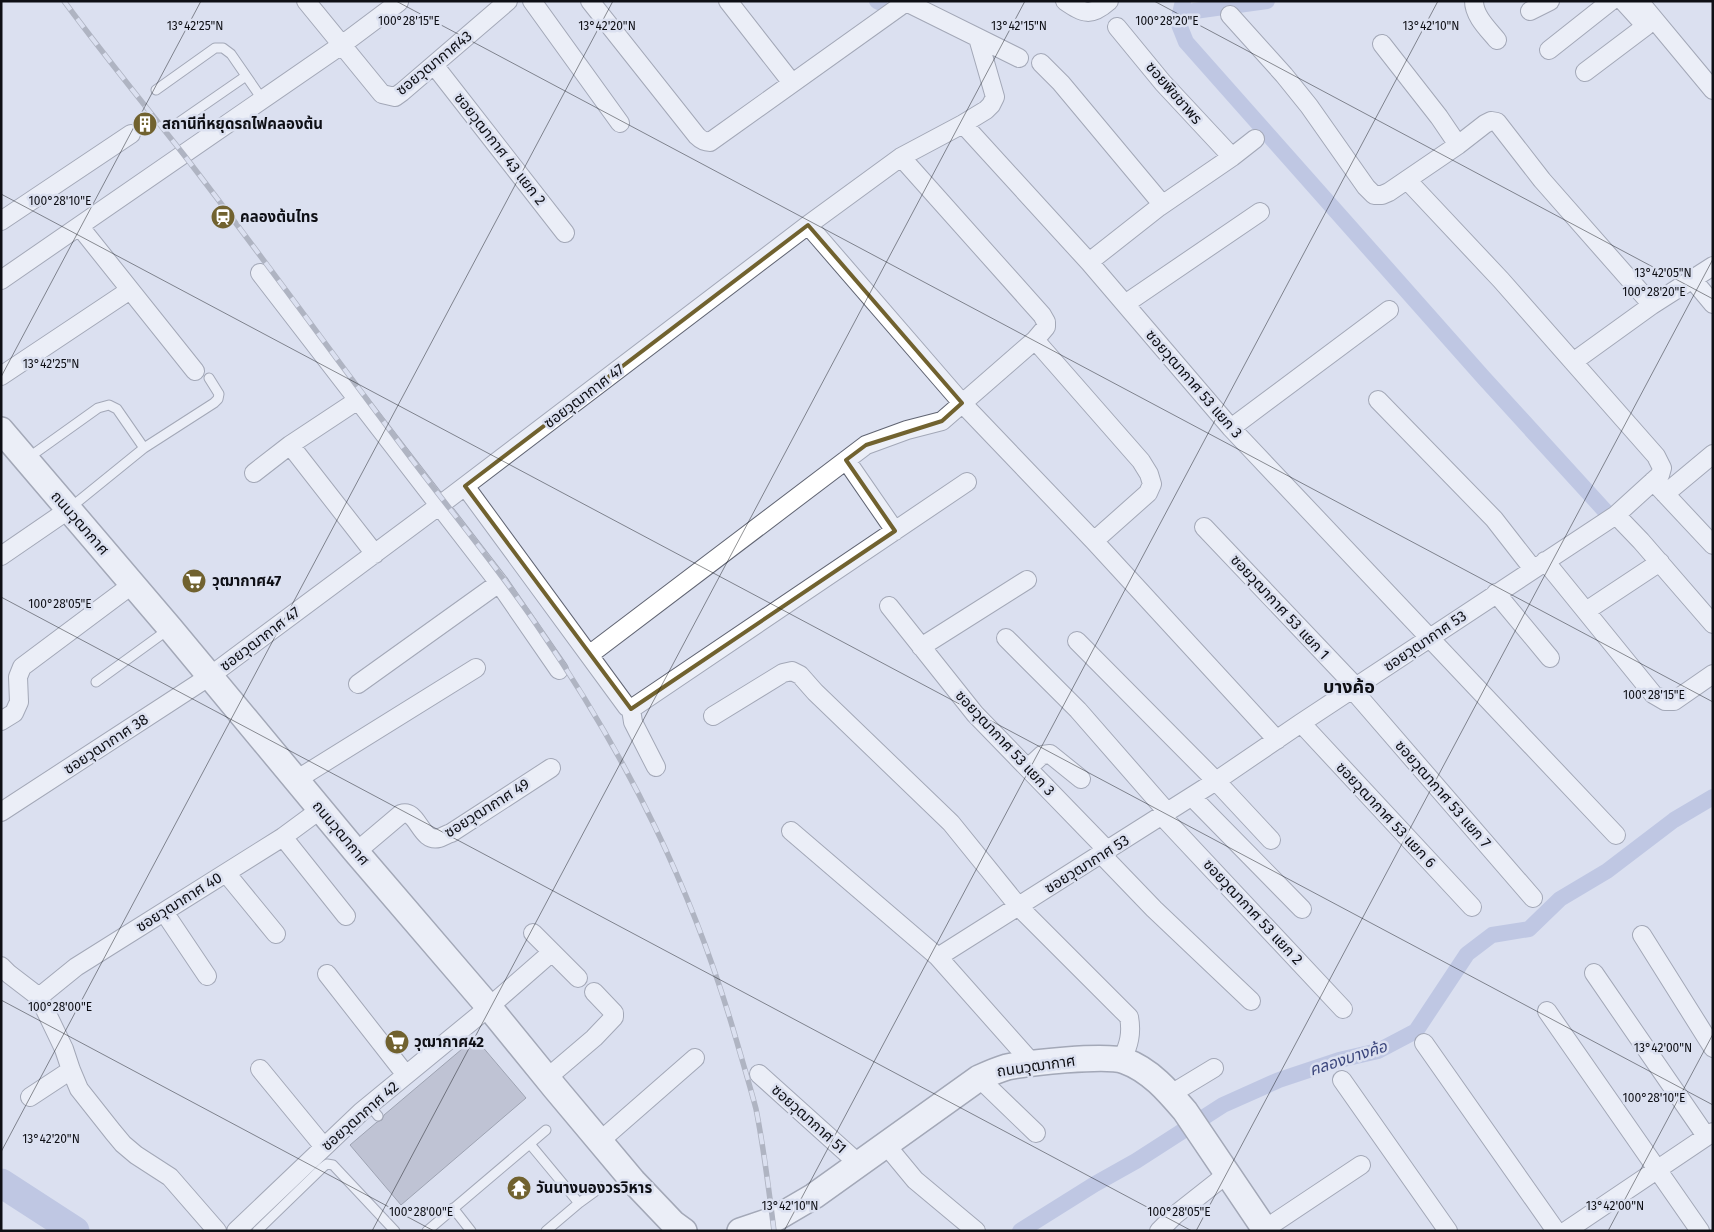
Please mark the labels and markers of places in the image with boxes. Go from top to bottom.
building icon: สถานีที่หยุดรถไฟคลองต้น [132,111,158,137]
place label: สถานีที่หยุดรถไฟคลองต้น [162,113,323,133]
station icon: คลองต้นไทร [210,204,236,230]
place label: คลองต้นไทร [240,208,319,226]
supermarket icon: วุฒากาศ47 [181,568,207,594]
place label: วุฒากาศ47 [212,572,281,590]
supermarket icon: วุฒากาศ42 [384,1029,410,1055]
place label: วุฒากาศ42 [414,1033,484,1051]
temple icon: วันนางนองวรวิหาร [506,1175,532,1201]
place label: วันนางนองวรวิหาร [536,1179,652,1197]

